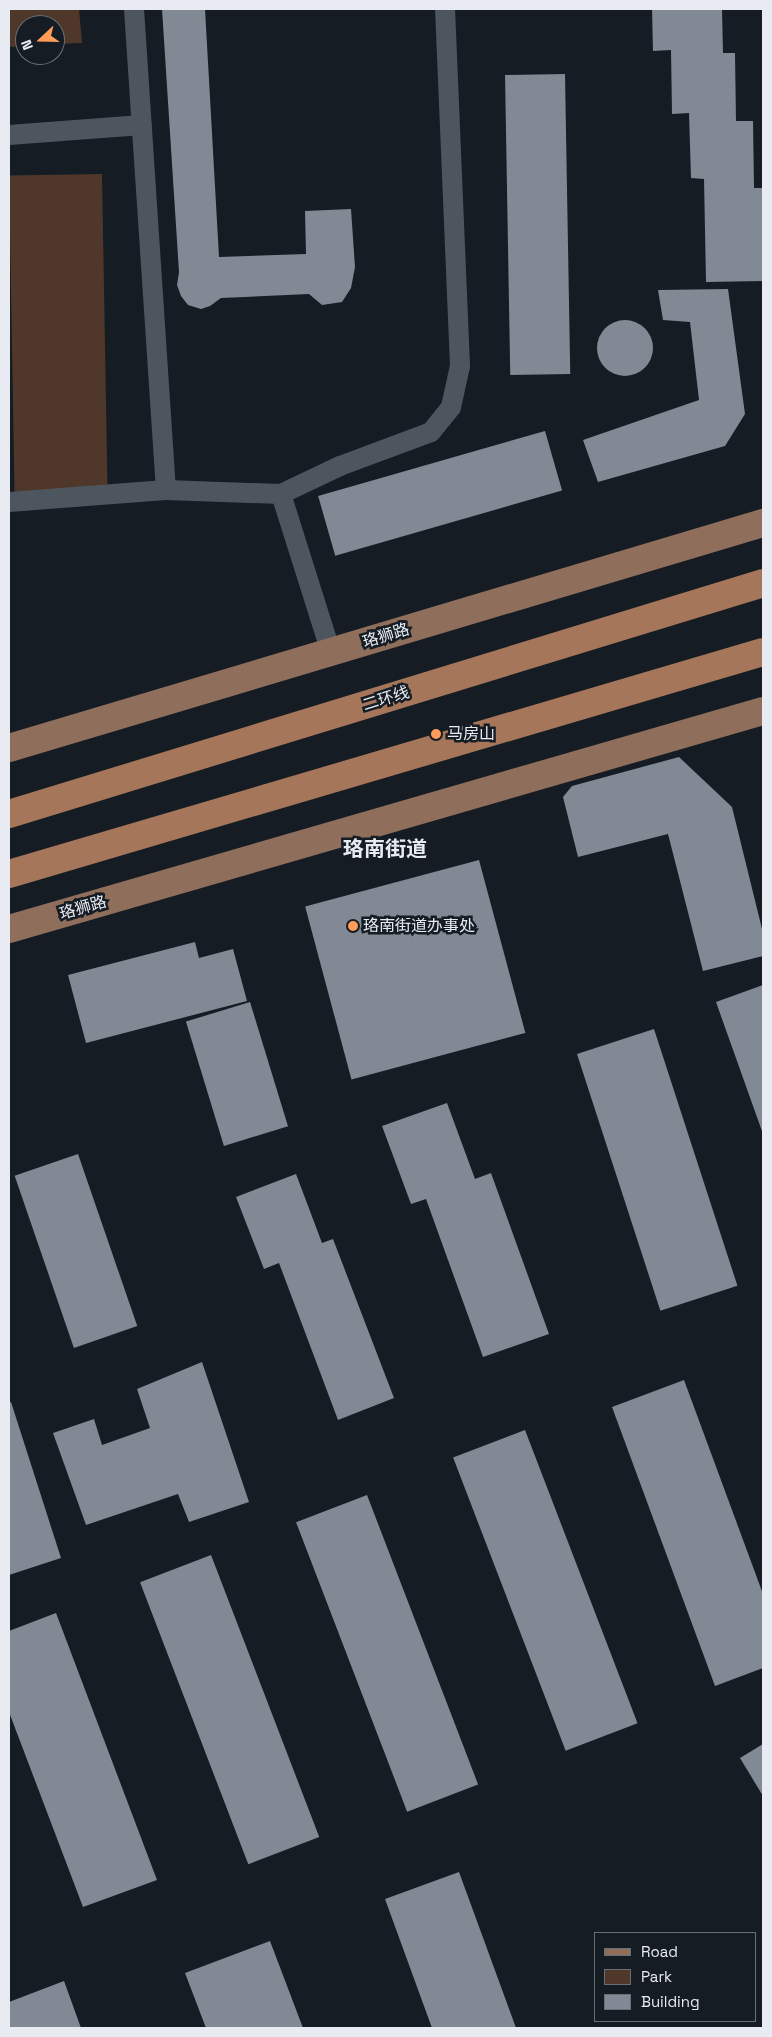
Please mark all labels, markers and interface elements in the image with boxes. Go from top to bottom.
north arrow [15,15,65,65]
text: N [17,37,37,53]
street label: 珞狮路 [360,620,412,652]
street label: 二环线 [360,683,412,715]
place label: 马房山 [447,724,495,744]
marker: 马房山 [429,727,443,741]
district label: 珞南街道 [343,836,427,862]
street label: 珞狮路 [57,892,109,924]
place label: 珞南街道办事处 [363,916,475,936]
marker: 珞南街道办事处 [347,920,359,932]
legend [594,1932,757,2022]
text: Road [641,1942,678,1961]
text: Park [641,1967,672,1986]
text: Building [641,1992,700,2011]

